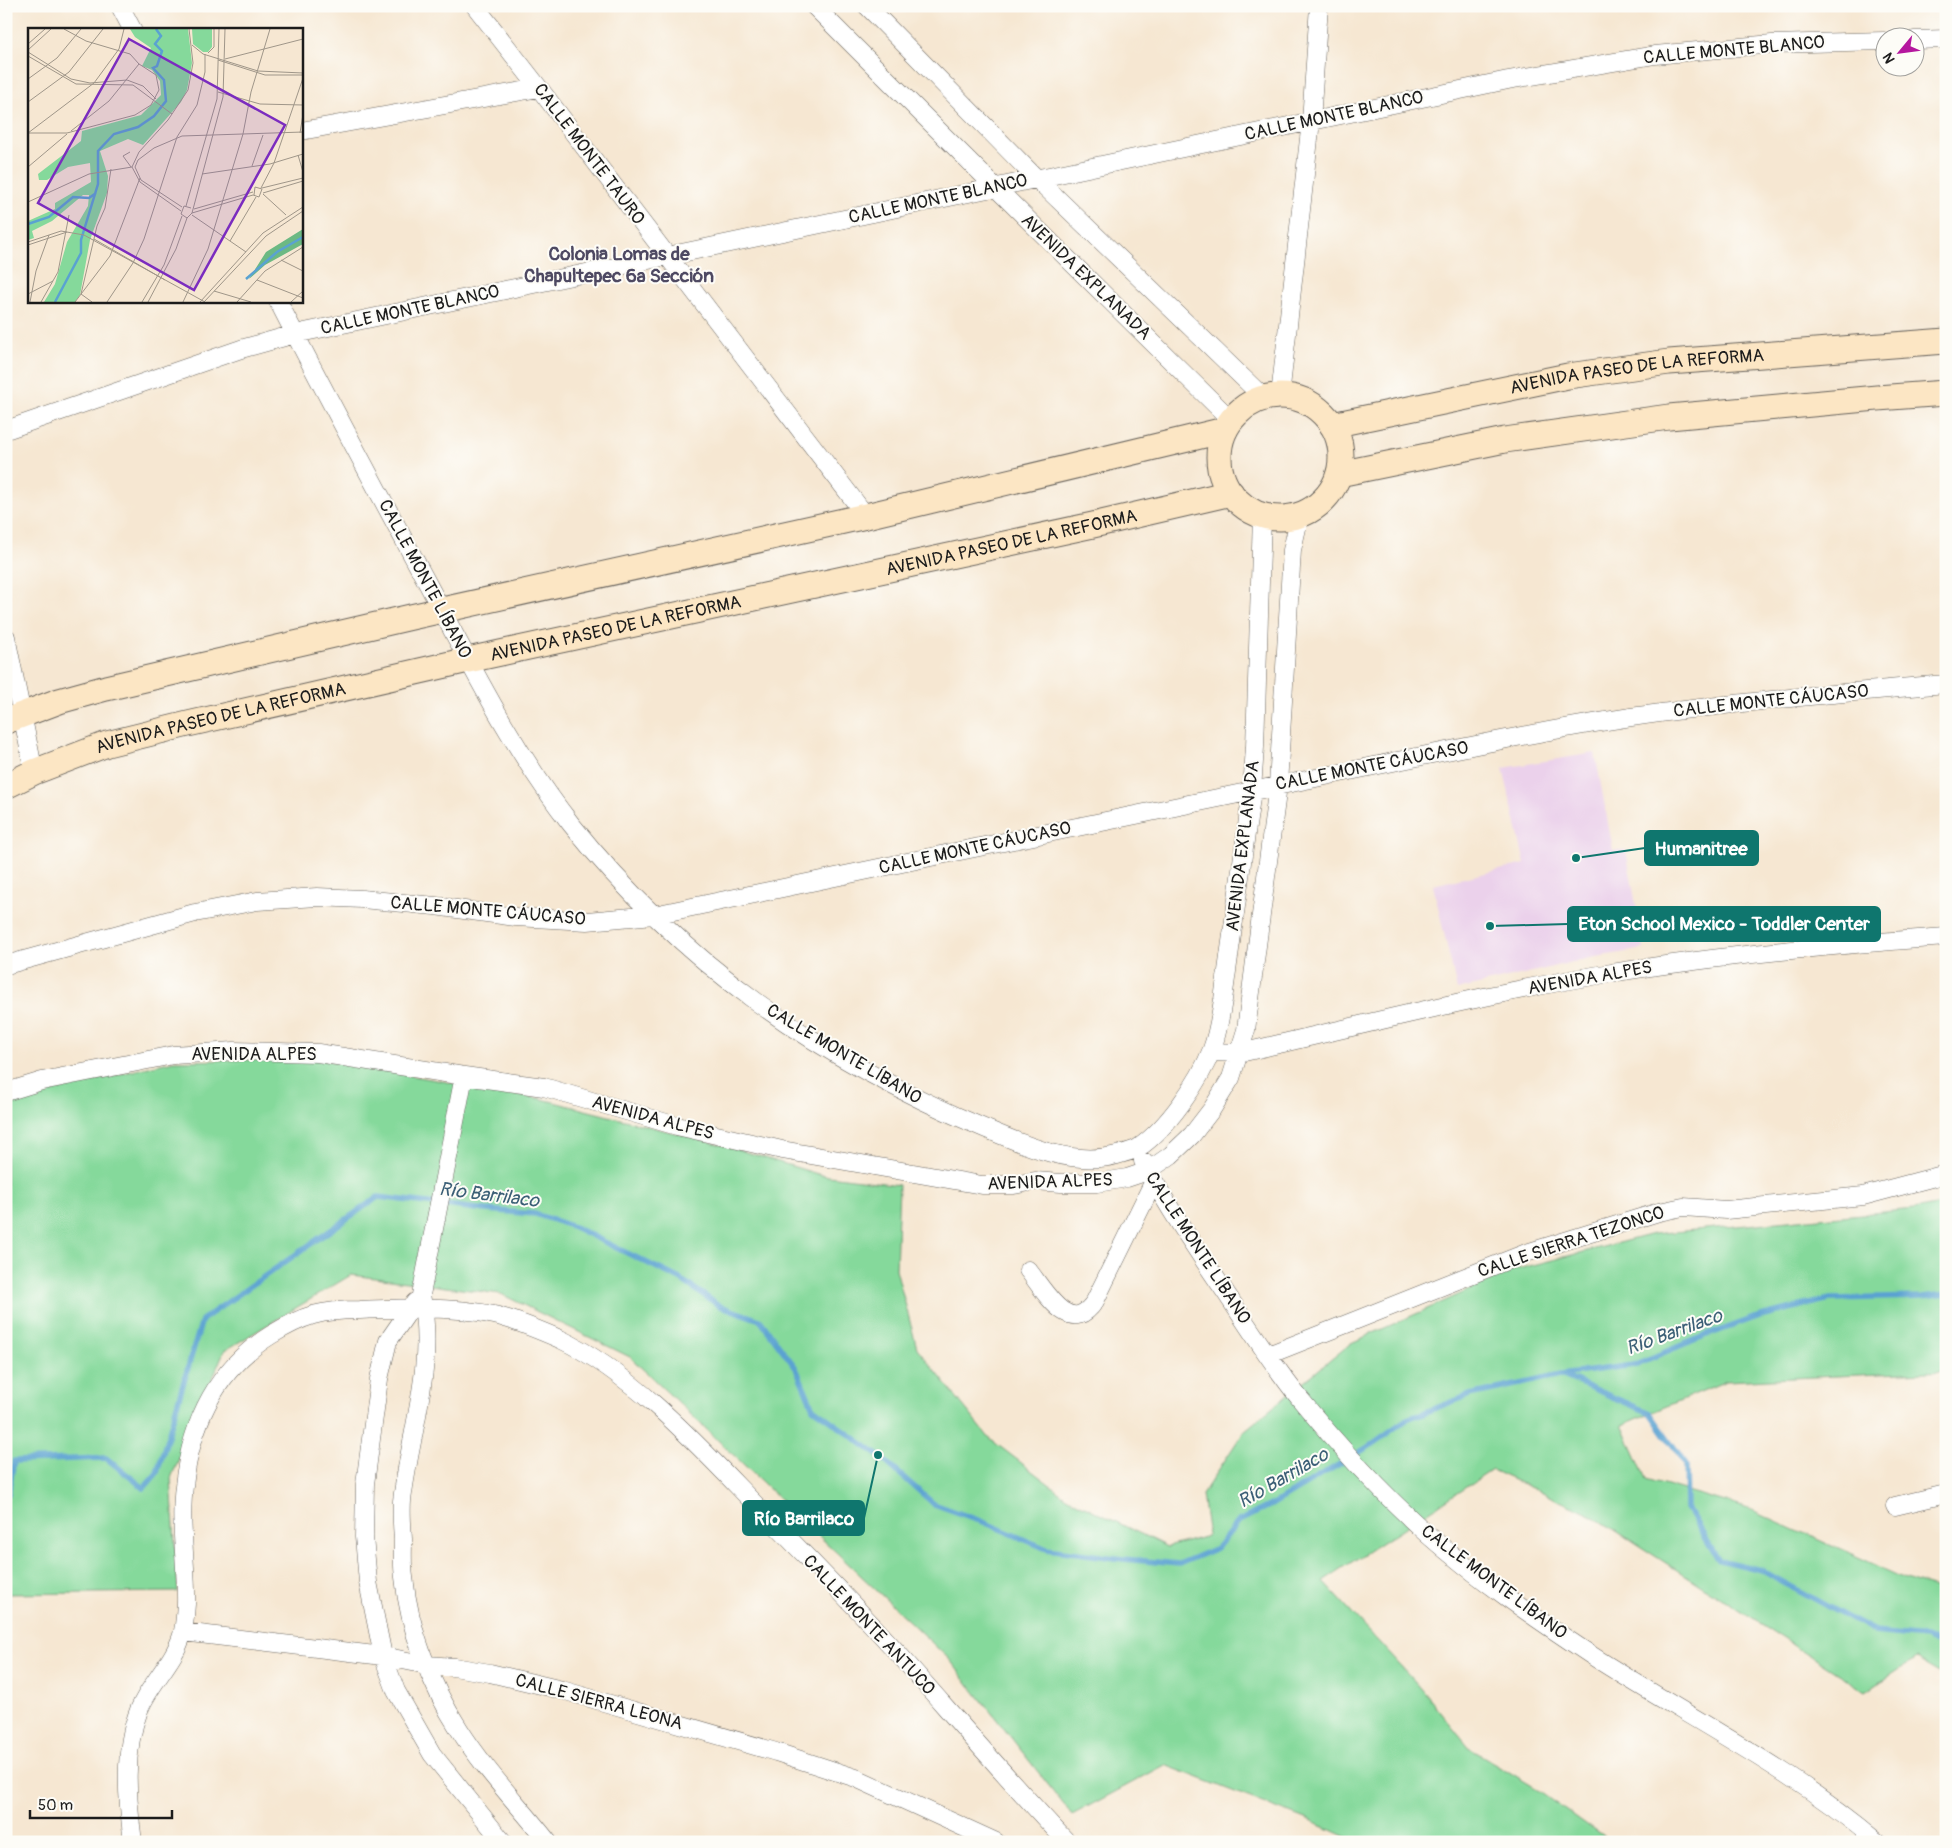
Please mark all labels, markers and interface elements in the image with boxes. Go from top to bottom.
inset map [28,28,302,302]
north arrow [1874,28,1924,78]
street label: CALLE MONTE BLANCO [1642,31,1826,69]
text: N [1879,50,1899,66]
street label: CALLE MONTE TAURO [528,79,650,229]
street label: CALLE MONTE BLANCO [1243,86,1425,146]
street label: CALLE MONTE BLANCO [847,169,1029,229]
street label: AVENIDA EXPLANADA [1016,209,1156,345]
district label: Colonia Lomas de Chapultepec 6ª Sección [524,242,714,288]
street label: CALLE MONTE BLANCO [319,280,501,340]
street label: AVENIDA PASEO DE LA REFORMA [1508,343,1765,399]
street label: CALLE MONTE LÍBANO [373,496,477,662]
street label: AVENIDA PASEO DE LA REFORMA [884,504,1139,581]
street label: AVENIDA PASEO DE LA REFORMA [488,590,744,666]
street label: AVENIDA PASEO DE LA REFORMA [92,677,348,759]
street label: CALLE MONTE CÁUCASO [1672,679,1870,723]
street label: CALLE MONTE CÁUCASO [1274,736,1470,796]
street label: AVENIDA EXPLANADA [1221,759,1265,933]
street label: CALLE MONTE CÁUCASO [877,816,1073,880]
callout: Humanitree [1645,831,1758,865]
text: Humanitree [1654,837,1748,861]
street label: CALLE MONTE CÁUCASO [389,891,587,931]
callout: Eton School Mexico - Toddler Center [1568,907,1880,941]
text: Eton School Mexico - Toddler Center [1578,912,1870,936]
street label: AVENIDA ALPES [1526,956,1654,1000]
street label: CALLE MONTE LÍBANO [762,999,926,1109]
street label: AVENIDA ALPES [191,1043,317,1066]
street label: AVENIDA ALPES [589,1091,717,1145]
street label: AVENIDA ALPES [987,1168,1113,1196]
street label: CALLE MONTE LÍBANO [1140,1168,1256,1328]
water label: Río Barrilaco [438,1177,542,1213]
street label: CALLE SIERRA TEZONCO [1475,1201,1667,1283]
water label: Río Barrilaco [1623,1303,1727,1360]
water label: Río Barrilaco [1234,1442,1334,1513]
callout: Río Barrilaco [743,1501,864,1535]
text: Río Barrilaco [754,1507,855,1531]
street label: CALLE MONTE LÍBANO [1416,1520,1572,1644]
street label: CALLE MONTE ANTUCO [798,1550,940,1700]
street label: CALLE SIERRA LEONA [513,1669,686,1736]
scale bar [30,1788,172,1820]
text: 50 m [38,1796,73,1815]

